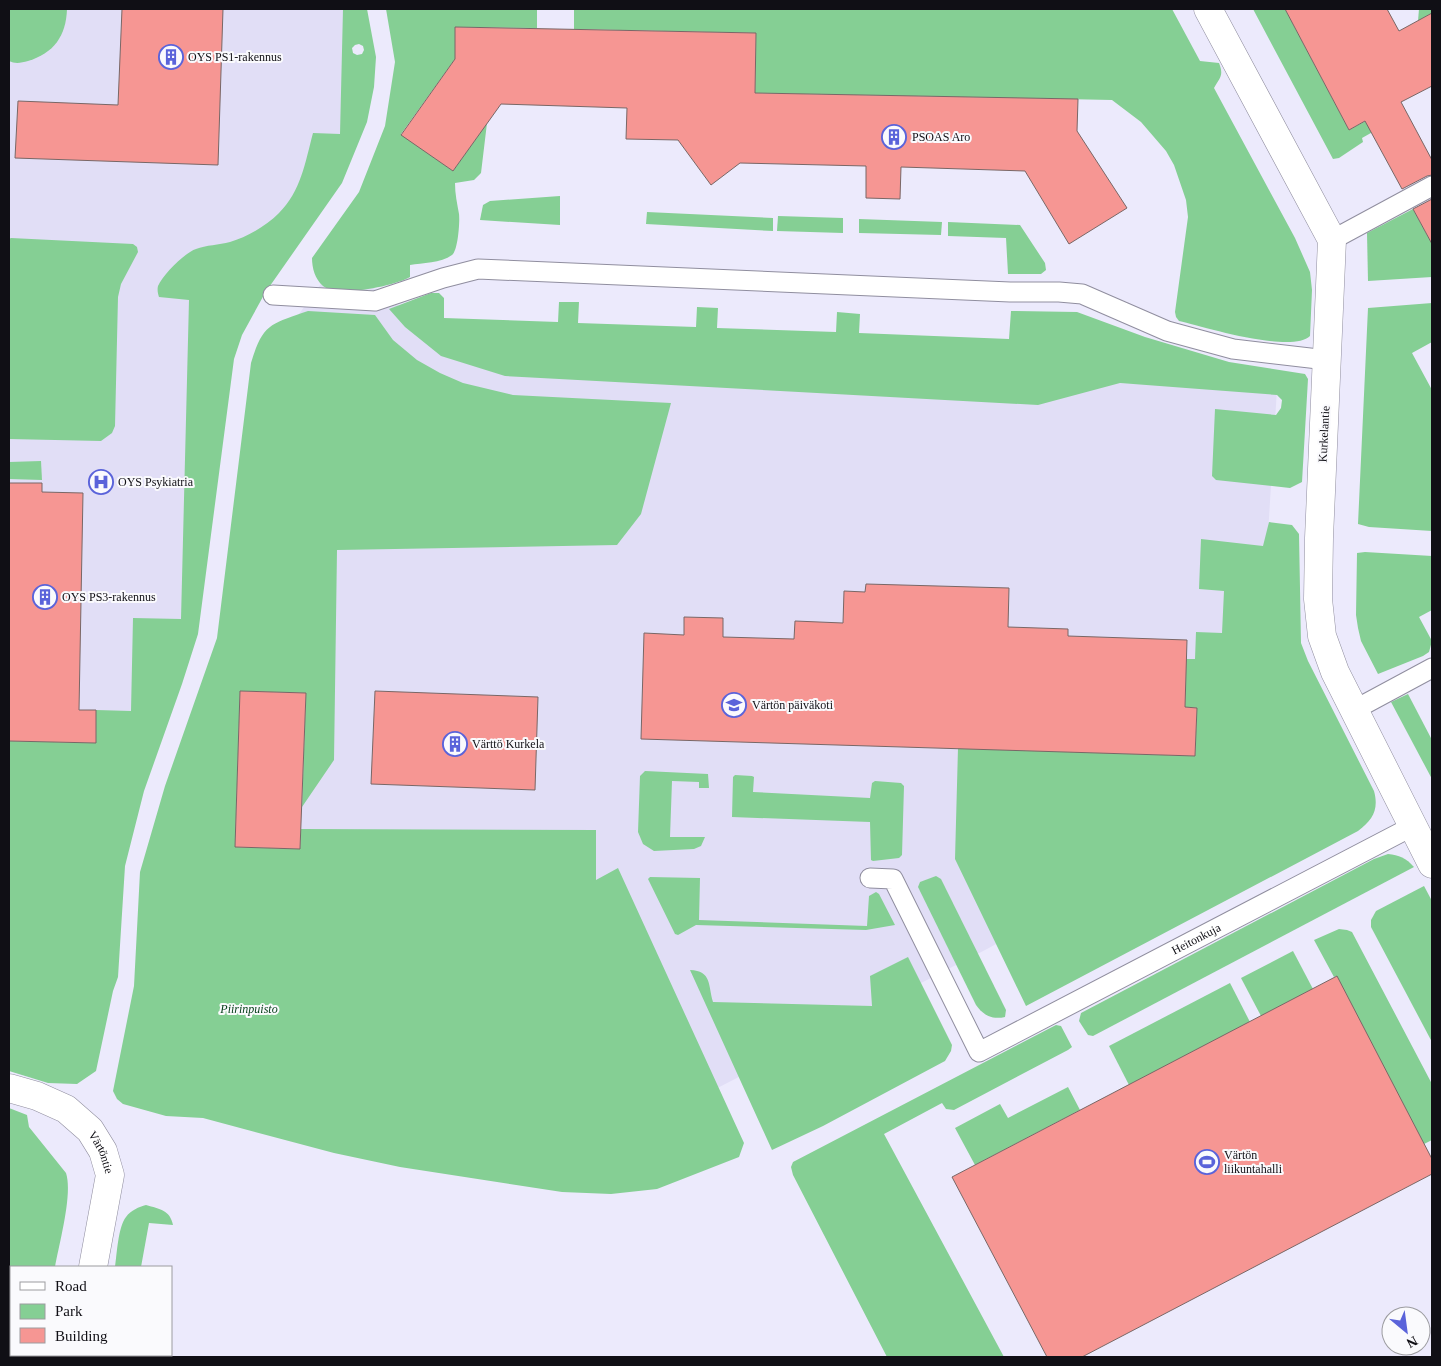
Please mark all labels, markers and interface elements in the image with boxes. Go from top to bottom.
building icon: OYS PS1-rakennus [158,44,184,70]
place label: OYS PS1-rakennus [188,50,282,64]
building icon: PSOAS Aro [881,124,907,150]
place label: PSOAS Aro [912,130,970,144]
street label: Kurkelantie [1316,405,1332,463]
hospital icon: OYS Psykiatria [88,469,114,495]
place label: OYS Psykiatria [118,475,194,489]
building icon: OYS PS3-rakennus [32,584,58,610]
place label: OYS PS3-rakennus [62,590,156,604]
school or university icon: Värtön päiväkoti [721,692,747,718]
place label: Värtön päiväkoti [752,698,834,712]
building icon: Värttö Kurkela [442,731,468,757]
place label: Värttö Kurkela [472,737,545,751]
street label: Heitonkuja [1169,920,1224,957]
park label: Piirinpuisto [219,1002,278,1016]
street label: Värtöntie [85,1128,116,1175]
place label: Värtön liikuntahalli [1224,1148,1283,1176]
sports icon: Värtön liikuntahalli [1194,1149,1220,1175]
legend [10,1266,172,1356]
text: Road [55,1278,87,1294]
text: Park [55,1303,83,1319]
north arrow [1381,1306,1431,1356]
text: Building [55,1328,108,1344]
text: N [1404,1333,1420,1351]

